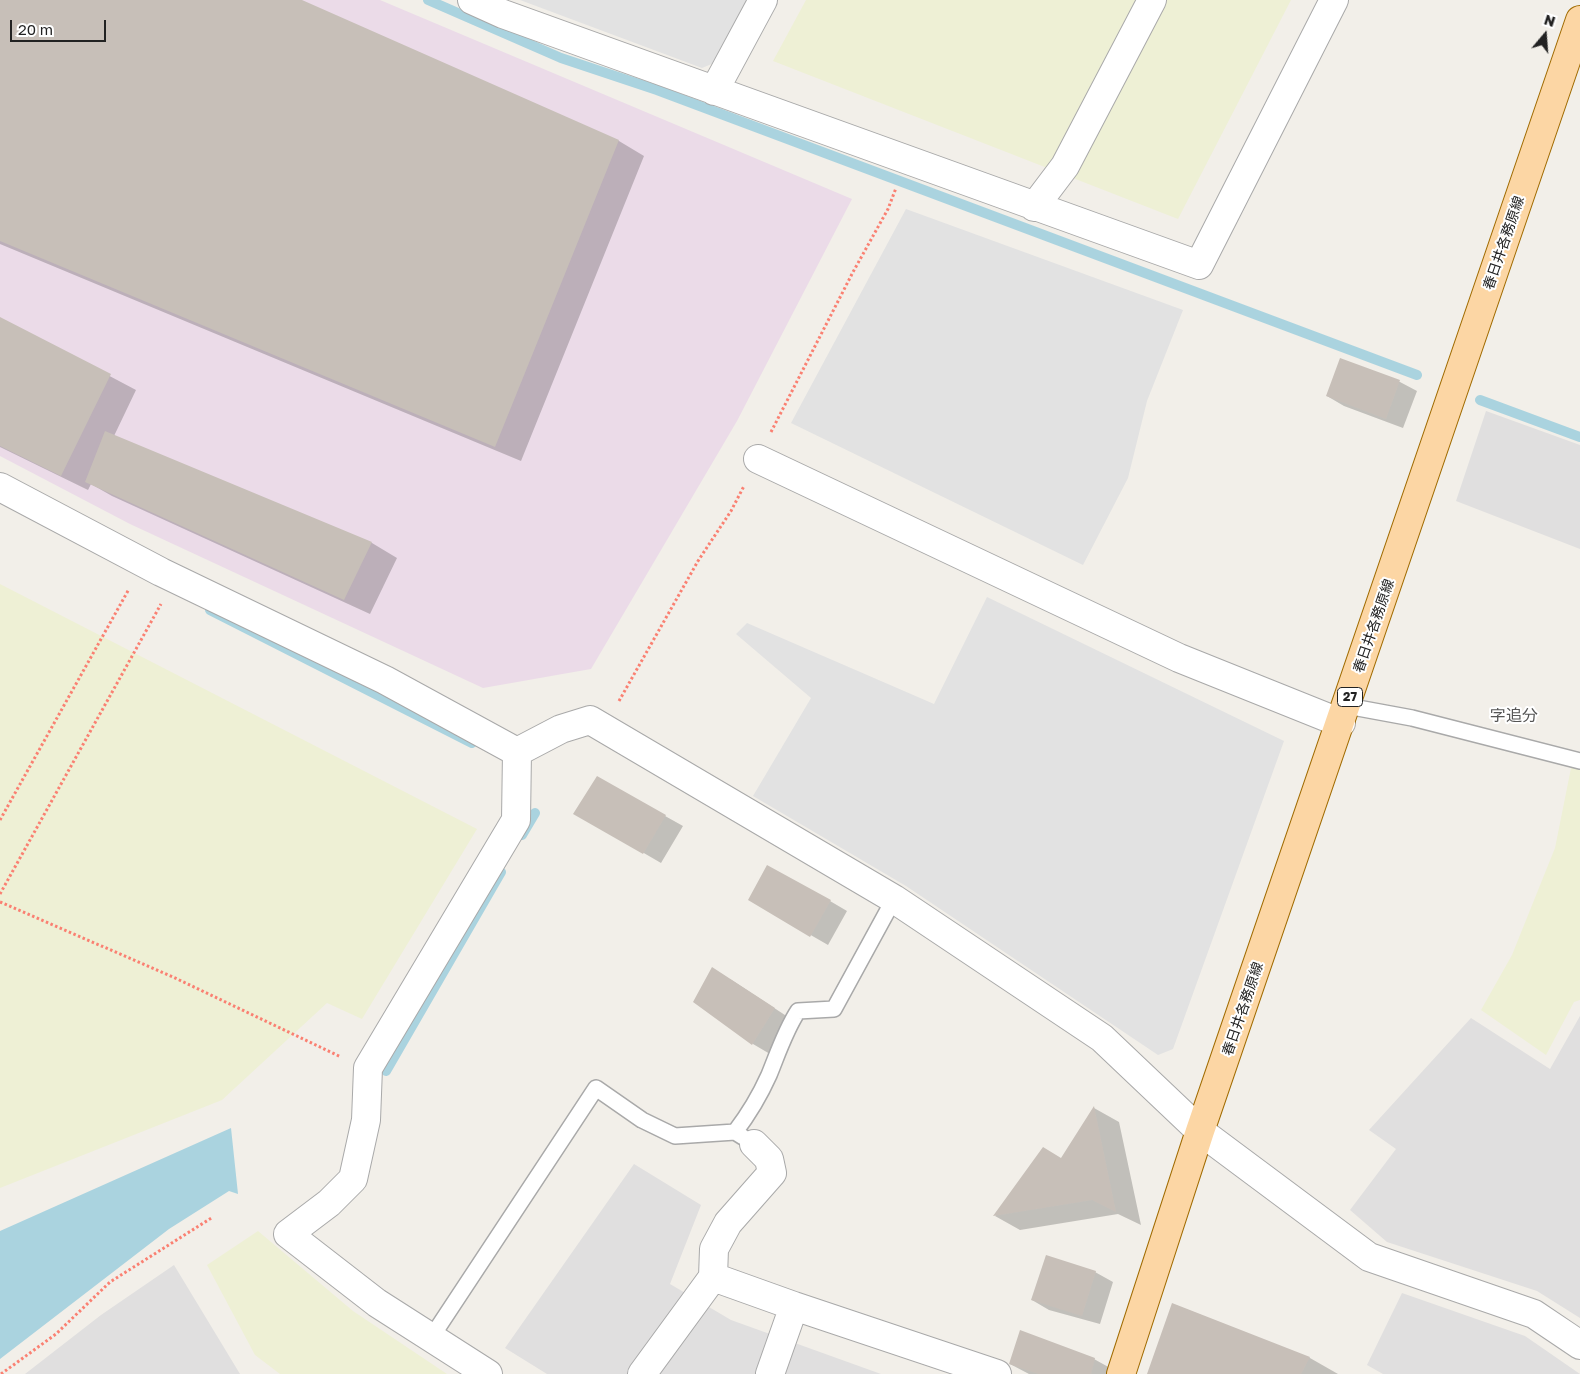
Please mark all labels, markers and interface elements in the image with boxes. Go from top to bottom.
scale bar [12,10,109,42]
north arrow [1520,10,1570,60]
text: N [1542,11,1557,30]
text: 20 m [18,20,53,38]
street label: 春日井各務原線 [1480,194,1528,292]
street label: 春日井各務原線 [1350,577,1398,675]
road number: 27 [1338,688,1362,706]
district label: 字追分 [1490,706,1538,726]
street label: 春日井各務原線 [1219,960,1267,1058]

